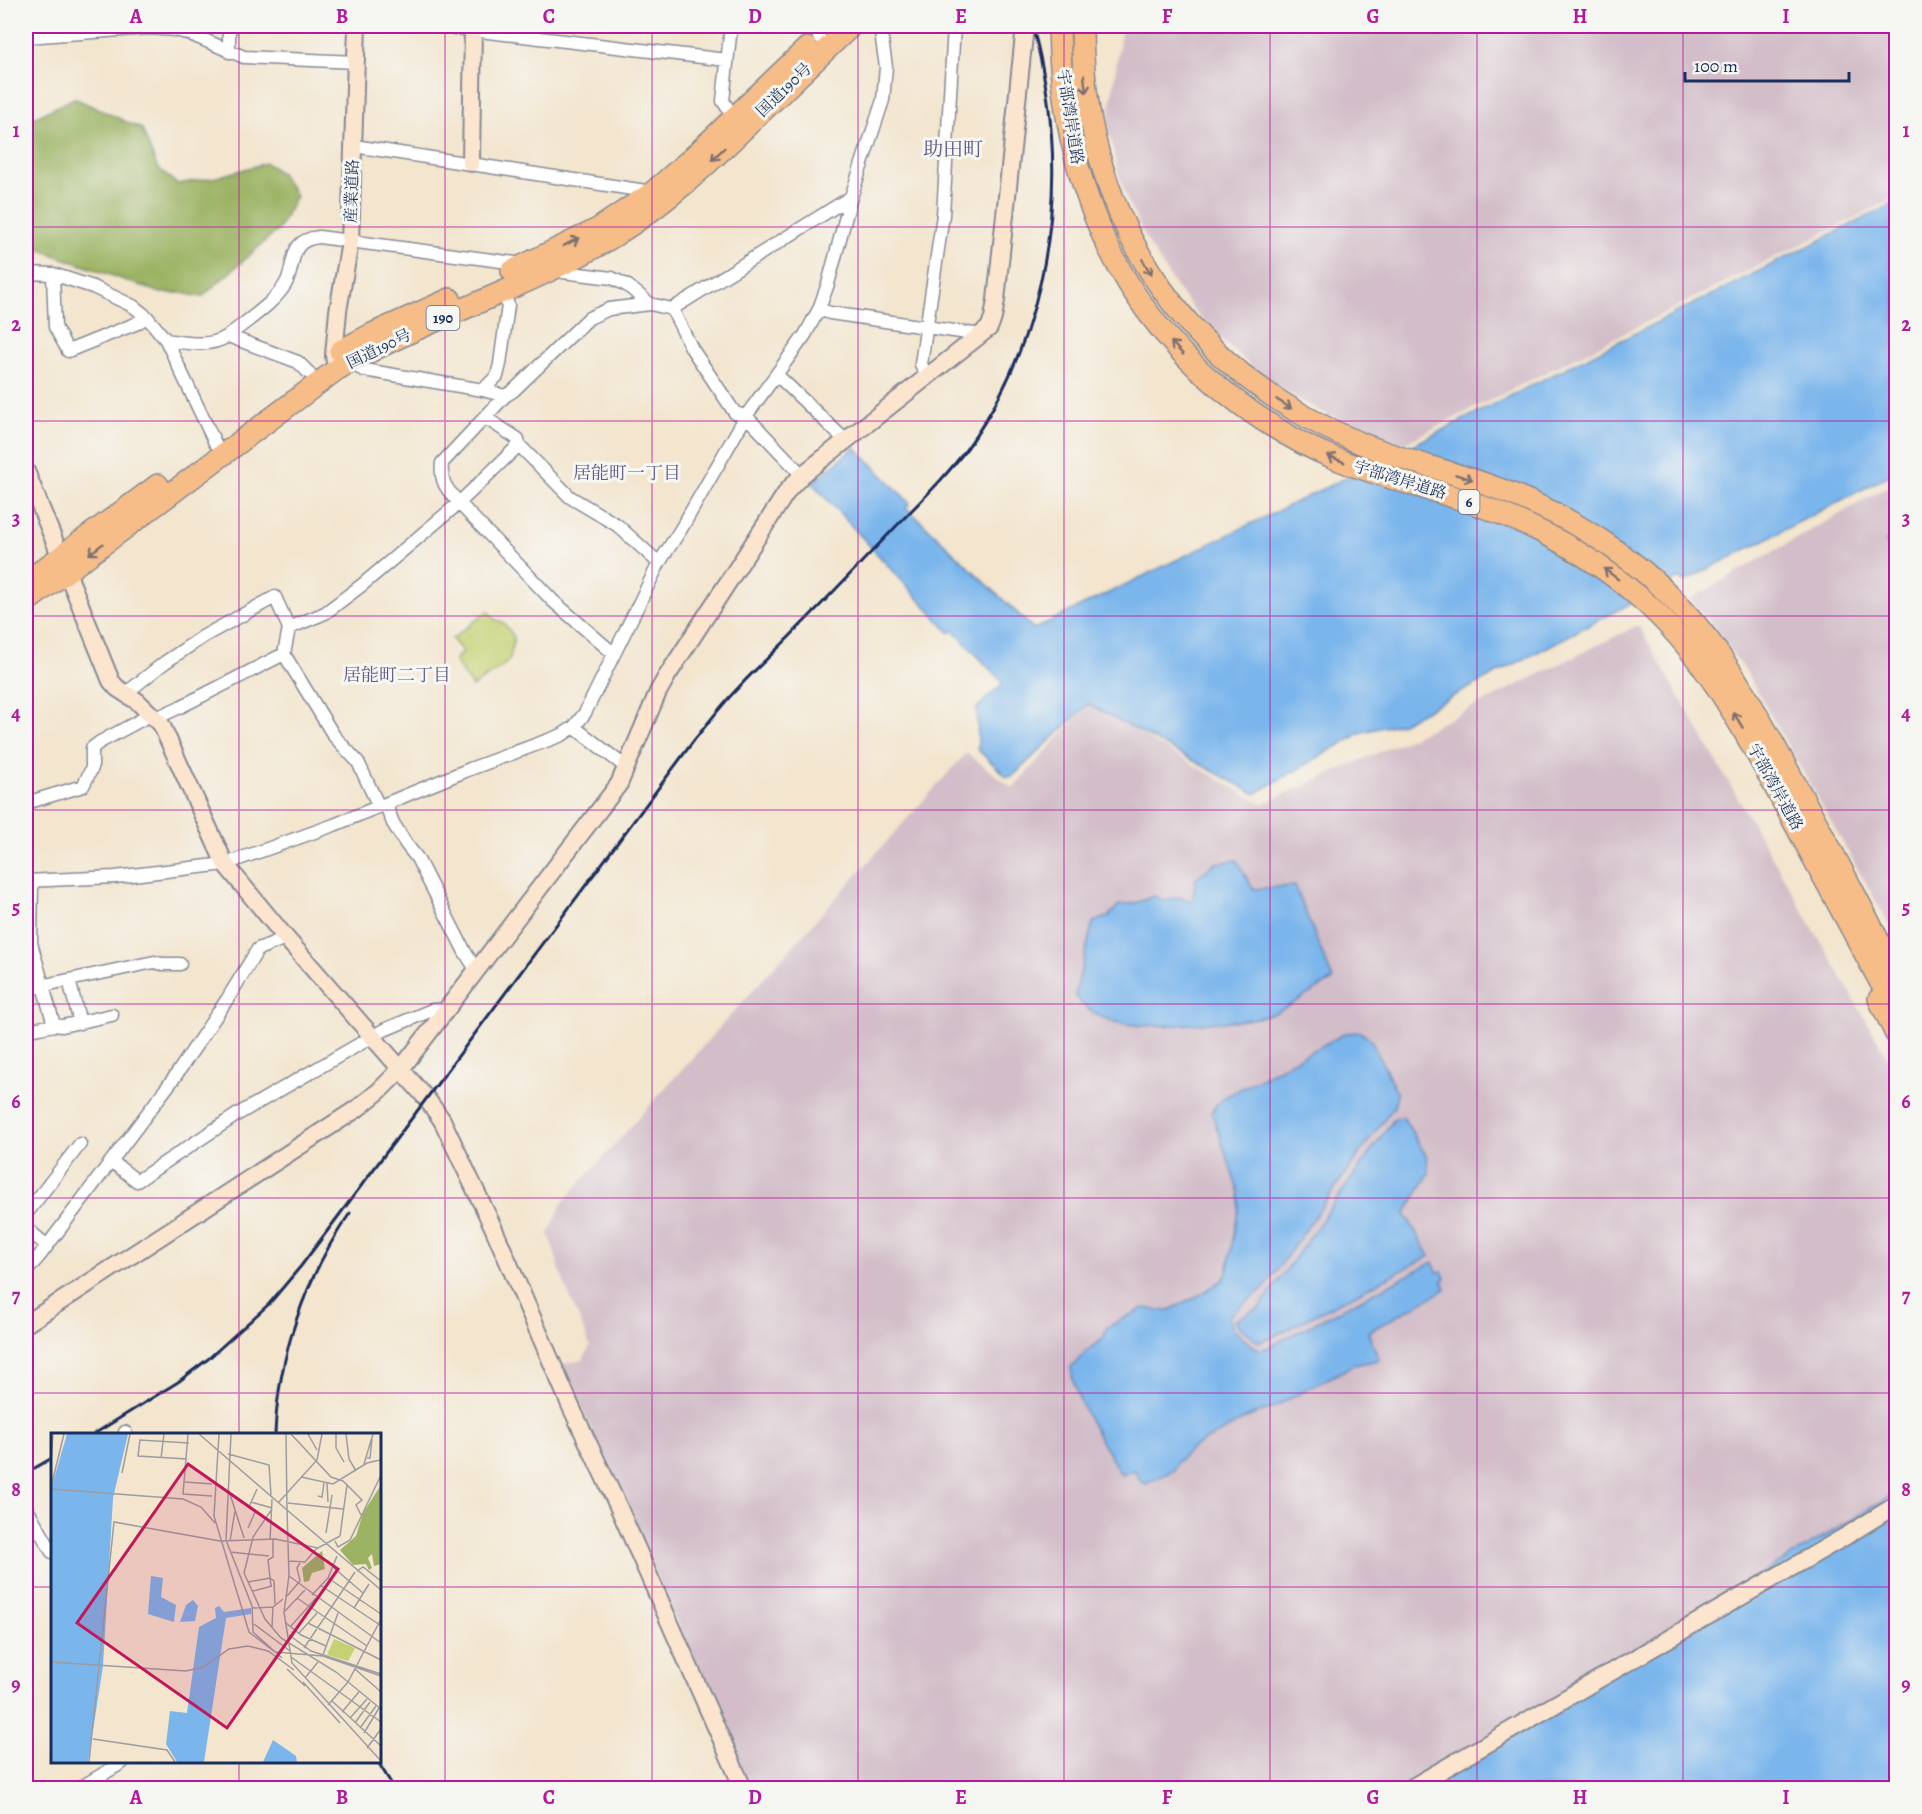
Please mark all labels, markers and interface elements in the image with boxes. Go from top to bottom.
text: A [129,3,143,30]
text: B [336,3,348,30]
text: C [543,3,555,30]
text: D [748,3,762,30]
text: E [955,3,967,30]
text: F [1162,3,1173,30]
text: G [1366,3,1380,30]
text: H [1573,3,1588,30]
text: I [1782,3,1790,30]
scale bar [1685,45,1848,83]
text: 100 m [1694,54,1738,78]
street label: 国道190号 [751,58,817,122]
street label: 宇部湾岸道路 [1052,68,1088,166]
one-way arrow [1080,73,1091,93]
text: 1 [12,117,20,144]
text: 1 [1902,117,1910,144]
district label: 助田町 [923,136,983,163]
one-way arrow [711,146,726,160]
street label: 産業道路 [340,159,364,223]
one-way arrow [562,235,580,247]
one-way arrow [1142,258,1154,275]
road number: 190 [426,306,460,330]
text: 2 [11,311,21,338]
text: 2 [1901,311,1911,338]
street label: 国道190号 [343,324,415,374]
one-way arrow [1170,341,1184,356]
one-way arrow [1275,398,1292,410]
one-way arrow [1327,453,1346,464]
street label: 宇部湾岸道路 [1351,455,1449,505]
district label: 居能町一丁目 [573,461,681,485]
one-way arrow [1454,472,1473,483]
road number: 6 [1458,490,1480,514]
text: 3 [12,505,20,532]
text: 3 [1902,505,1910,532]
one-way arrow [89,543,105,555]
one-way arrow [1603,568,1619,581]
district label: 居能町二丁目 [343,663,451,687]
text: 4 [11,700,21,727]
text: 4 [1901,700,1911,727]
one-way arrow [1732,712,1744,729]
street label: 宇部湾岸道路 [1742,740,1808,834]
text: 5 [12,894,20,921]
text: 5 [1902,894,1910,921]
text: 6 [11,1088,21,1115]
text: 6 [1901,1088,1911,1115]
text: 7 [12,1282,21,1309]
text: 7 [1902,1282,1911,1309]
inset map [51,1433,381,1763]
text: 8 [11,1476,21,1503]
text: 8 [1901,1476,1911,1503]
text: 9 [11,1671,21,1698]
text: 9 [1901,1671,1911,1698]
text: A [129,1784,143,1811]
text: B [336,1784,348,1811]
text: C [543,1784,555,1811]
text: D [748,1784,762,1811]
text: E [955,1784,967,1811]
text: F [1162,1784,1173,1811]
text: G [1366,1784,1380,1811]
text: H [1573,1784,1588,1811]
text: I [1782,1784,1790,1811]

